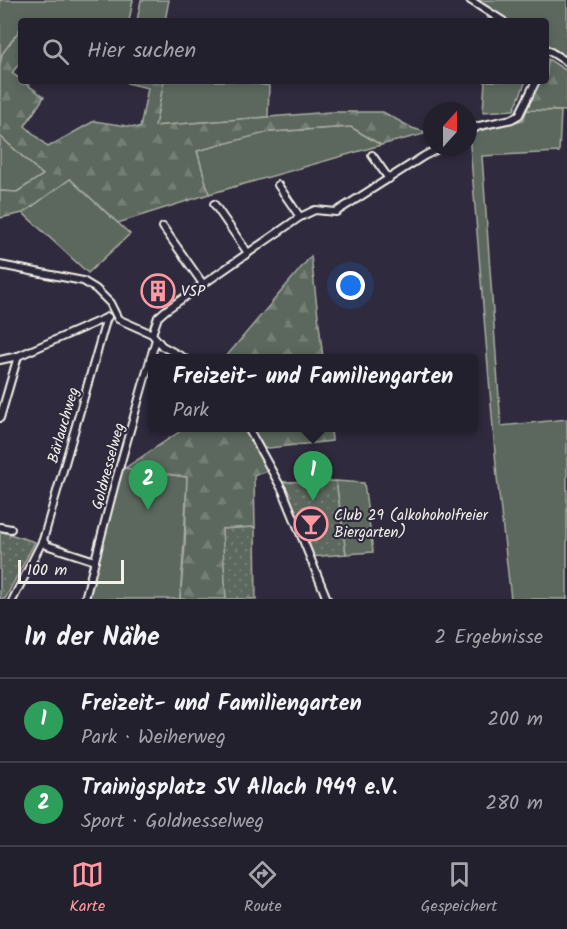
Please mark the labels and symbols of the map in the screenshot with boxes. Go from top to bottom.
north arrow [423,102,477,156]
your location [336,271,365,300]
building icon: VSP [140,273,176,309]
place label: VSP [181,280,206,304]
street label: Bärlauchweg [42,384,86,466]
street label: Goldnesselweg [86,420,132,512]
pin: 1 [294,452,332,501]
pin: 2 [128,460,168,510]
place label: Club 29 (alkohoholfreier Biergarten) [334,504,489,545]
bar icon: Club 29 (alkohoholfreier Biergarten) [293,506,329,542]
scale bar [18,557,124,584]

